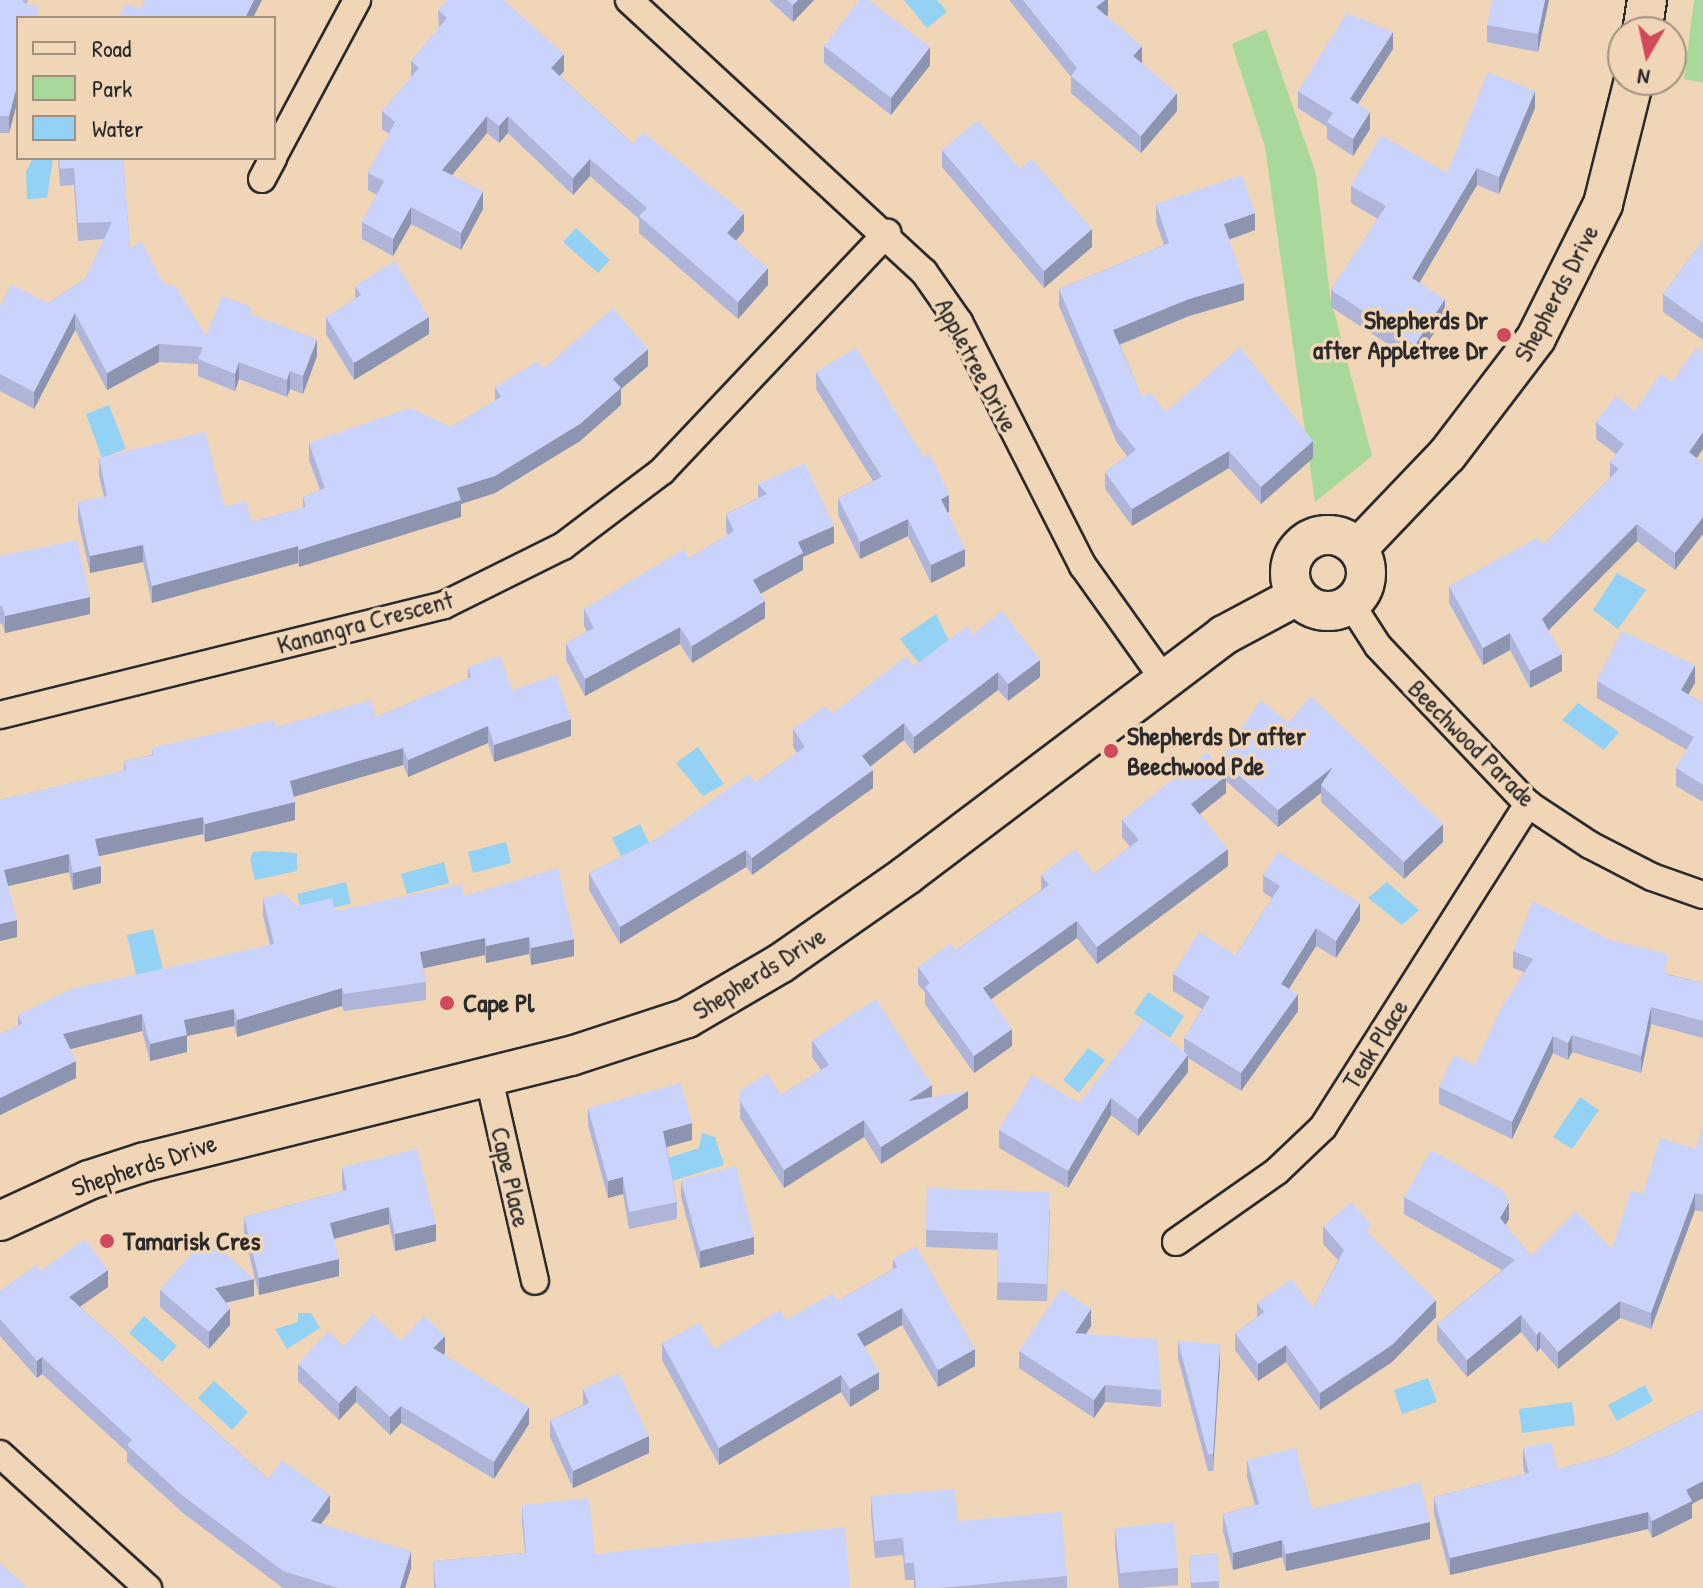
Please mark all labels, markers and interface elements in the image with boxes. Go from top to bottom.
legend [16,16,276,160]
north arrow [1607,16,1687,96]
text: Road [92,32,131,64]
text: N [1635,62,1652,93]
text: Park [92,72,132,104]
text: Water [92,112,143,144]
street label: Shepherds Drive [1507,219,1605,367]
street label: Appletree Drive [929,293,1025,437]
place label: Shepherds Dr after Appletree Dr [1313,304,1488,366]
marker: Shepherds Dr after Appletree Dr [1495,326,1513,344]
street label: Kanangra Crescent [274,584,456,660]
street label: Beechwood Parade [1402,673,1542,813]
place label: Shepherds Dr after Beechwood Pde [1127,720,1306,782]
marker: Shepherds Dr after Beechwood Pde [1102,742,1120,760]
street label: Shepherds Drive [687,920,831,1026]
place label: Cape Pl [463,987,534,1019]
marker: Cape Pl [438,994,456,1012]
street label: Teak Place [1335,994,1415,1094]
street label: Cape Place [484,1124,538,1230]
street label: Shepherds Drive [68,1127,220,1203]
place label: Tamarisk Cres [123,1225,260,1257]
marker: Tamarisk Cres [98,1232,116,1250]

